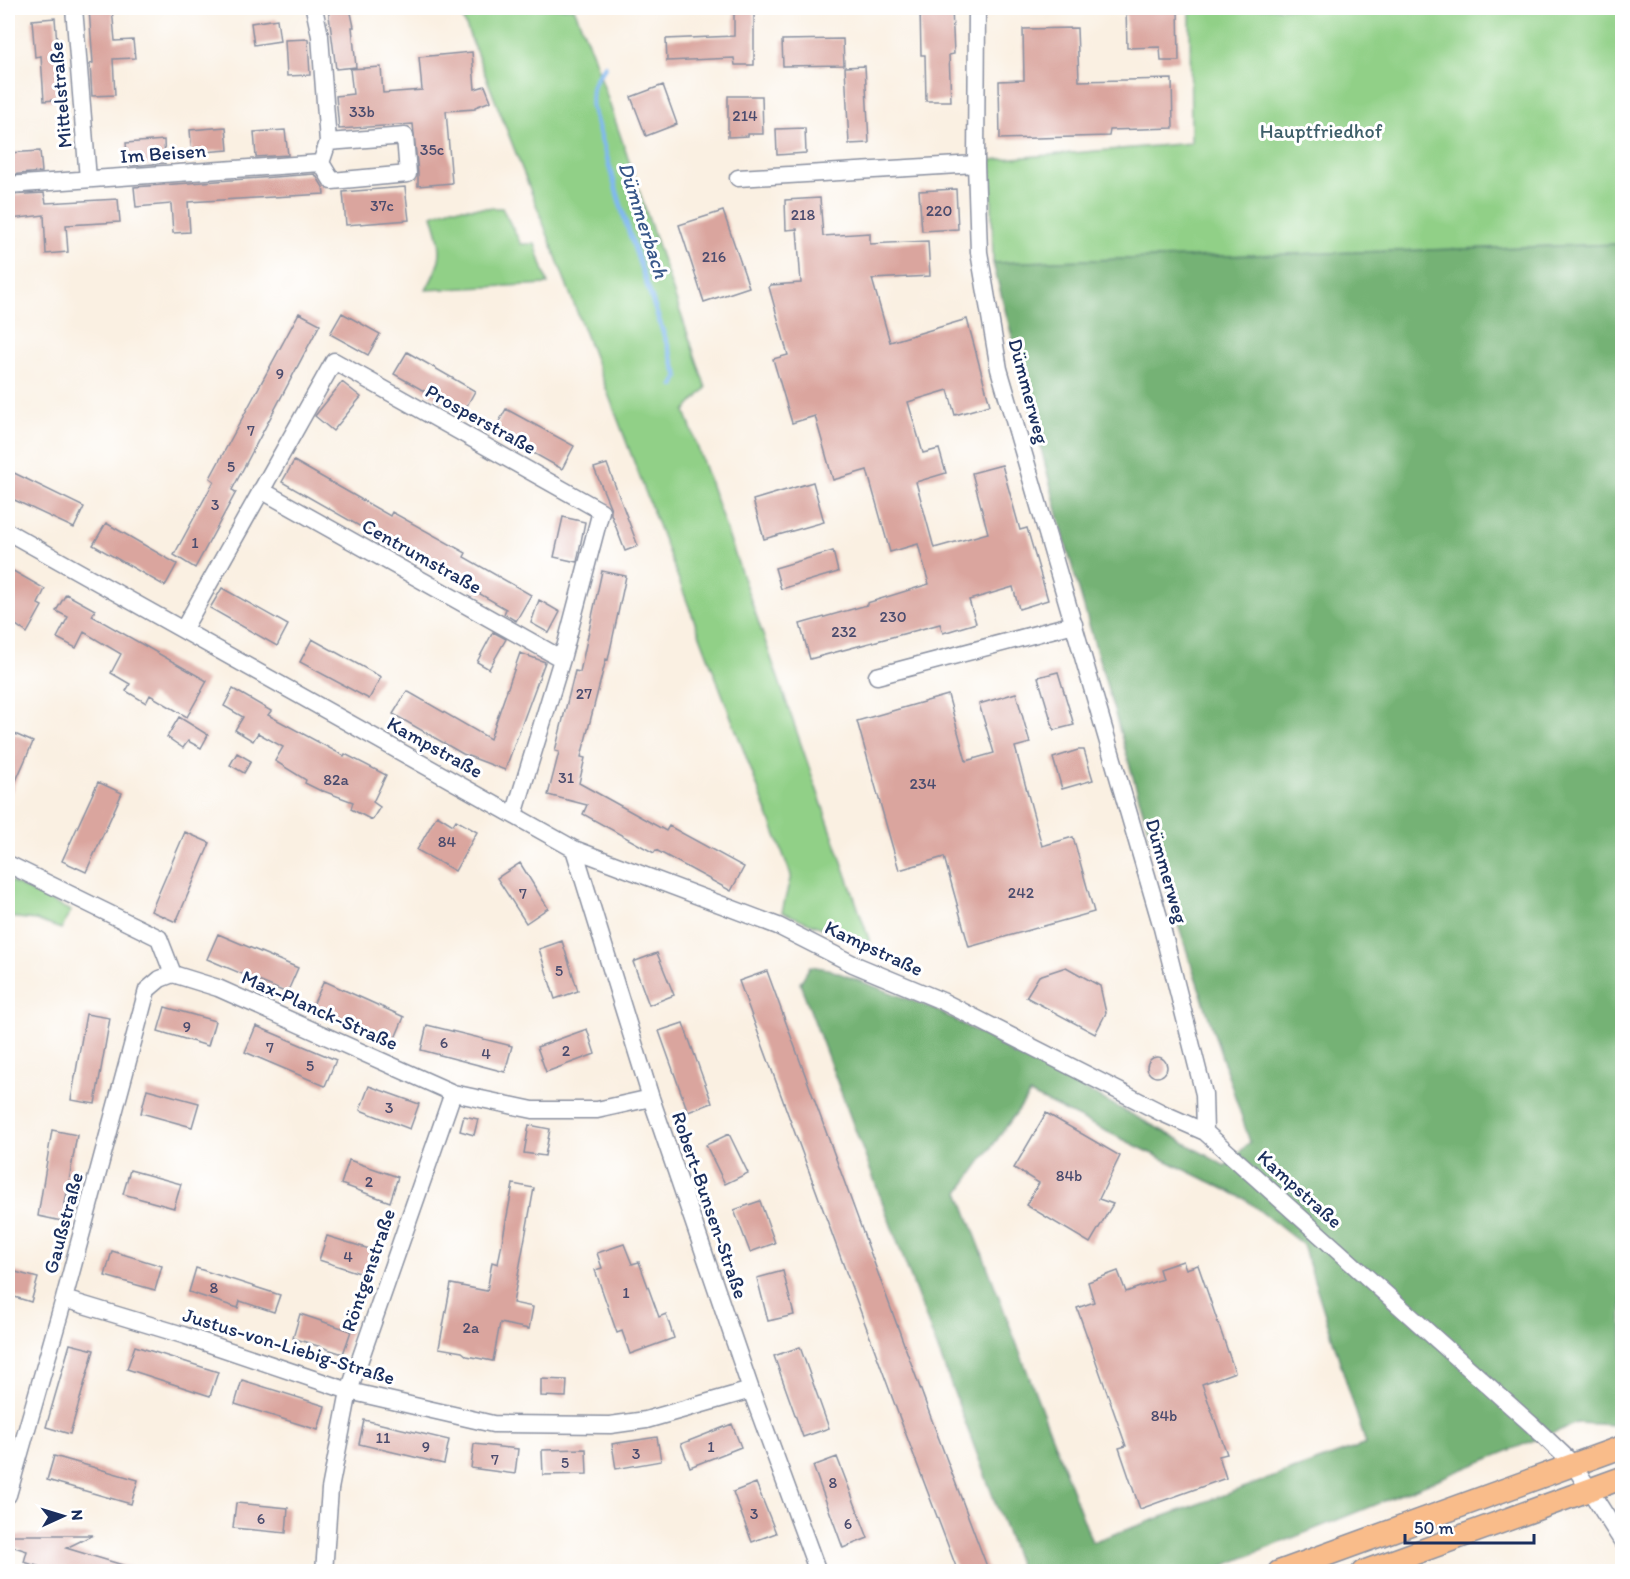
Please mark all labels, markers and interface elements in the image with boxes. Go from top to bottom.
street label: Mittelstraße [43,41,77,149]
house number: 33b [349,102,375,121]
house number: 214 [732,106,758,125]
park label: Hauptfriedhof [1260,119,1383,143]
street label: Im Beisen [119,138,207,168]
house number: 35c [420,140,444,159]
water label: Dümmerbach [614,159,675,282]
house number: 37c [370,196,394,215]
house number: 220 [926,201,952,220]
house number: 218 [791,205,816,224]
house number: 216 [702,247,726,266]
street label: Dümmerweg [1003,336,1055,447]
house number: 9 [276,364,284,383]
street label: Prosperstraße [421,379,541,459]
house number: 7 [247,421,255,440]
house number: 5 [227,457,235,476]
house number: 3 [211,495,220,514]
street label: Centrumstraße [358,513,486,599]
house number: 1 [191,533,199,552]
house number: 230 [880,607,907,626]
house number: 232 [831,622,857,641]
house number: 27 [576,684,592,703]
street label: Kampstraße [383,711,487,783]
house number: 31 [558,768,575,787]
house number: 82a [323,770,349,789]
house number: 234 [910,774,937,793]
street label: Dümmerweg [1141,816,1194,927]
house number: 84 [438,832,457,851]
house number: 242 [1008,883,1035,902]
house number: 7 [519,884,527,903]
street label: Kampstraße [821,915,927,981]
house number: 5 [555,961,563,980]
street label: Max-Planck-Straße [238,965,402,1055]
house number: 9 [183,1017,191,1036]
house number: 6 [440,1033,448,1052]
house number: 7 [266,1038,274,1057]
house number: 2 [562,1041,571,1060]
house number: 4 [481,1044,491,1063]
house number: 5 [306,1056,314,1075]
house number: 3 [385,1098,394,1117]
street label: Robert-Bunsen-Straße [667,1108,753,1302]
street label: Kampstraße [1253,1145,1347,1233]
house number: 84b [1056,1166,1082,1185]
street label: Gaußstraße [38,1170,88,1276]
house number: 2 [365,1172,374,1191]
street label: Röntgenstraße [336,1205,400,1335]
house number: 4 [343,1247,353,1266]
house number: 8 [210,1278,219,1297]
house number: 1 [622,1283,630,1302]
street label: Justus-von-Liebig-Straße [180,1302,398,1390]
house number: 2a [463,1318,480,1337]
house number: 84b [1151,1406,1177,1425]
house number: 11 [376,1428,391,1447]
house number: 9 [422,1437,430,1456]
house number: 1 [707,1437,715,1456]
house number: 3 [632,1444,641,1463]
house number: 7 [491,1450,499,1469]
house number: 5 [561,1453,569,1472]
house number: 8 [829,1473,838,1492]
north arrow [33,1486,93,1546]
house number: 3 [750,1504,759,1523]
scale bar [1405,1507,1534,1545]
text: N [68,1509,87,1521]
house number: 6 [257,1509,265,1528]
house number: 6 [844,1514,852,1533]
text: 50 m [1414,1517,1454,1539]

